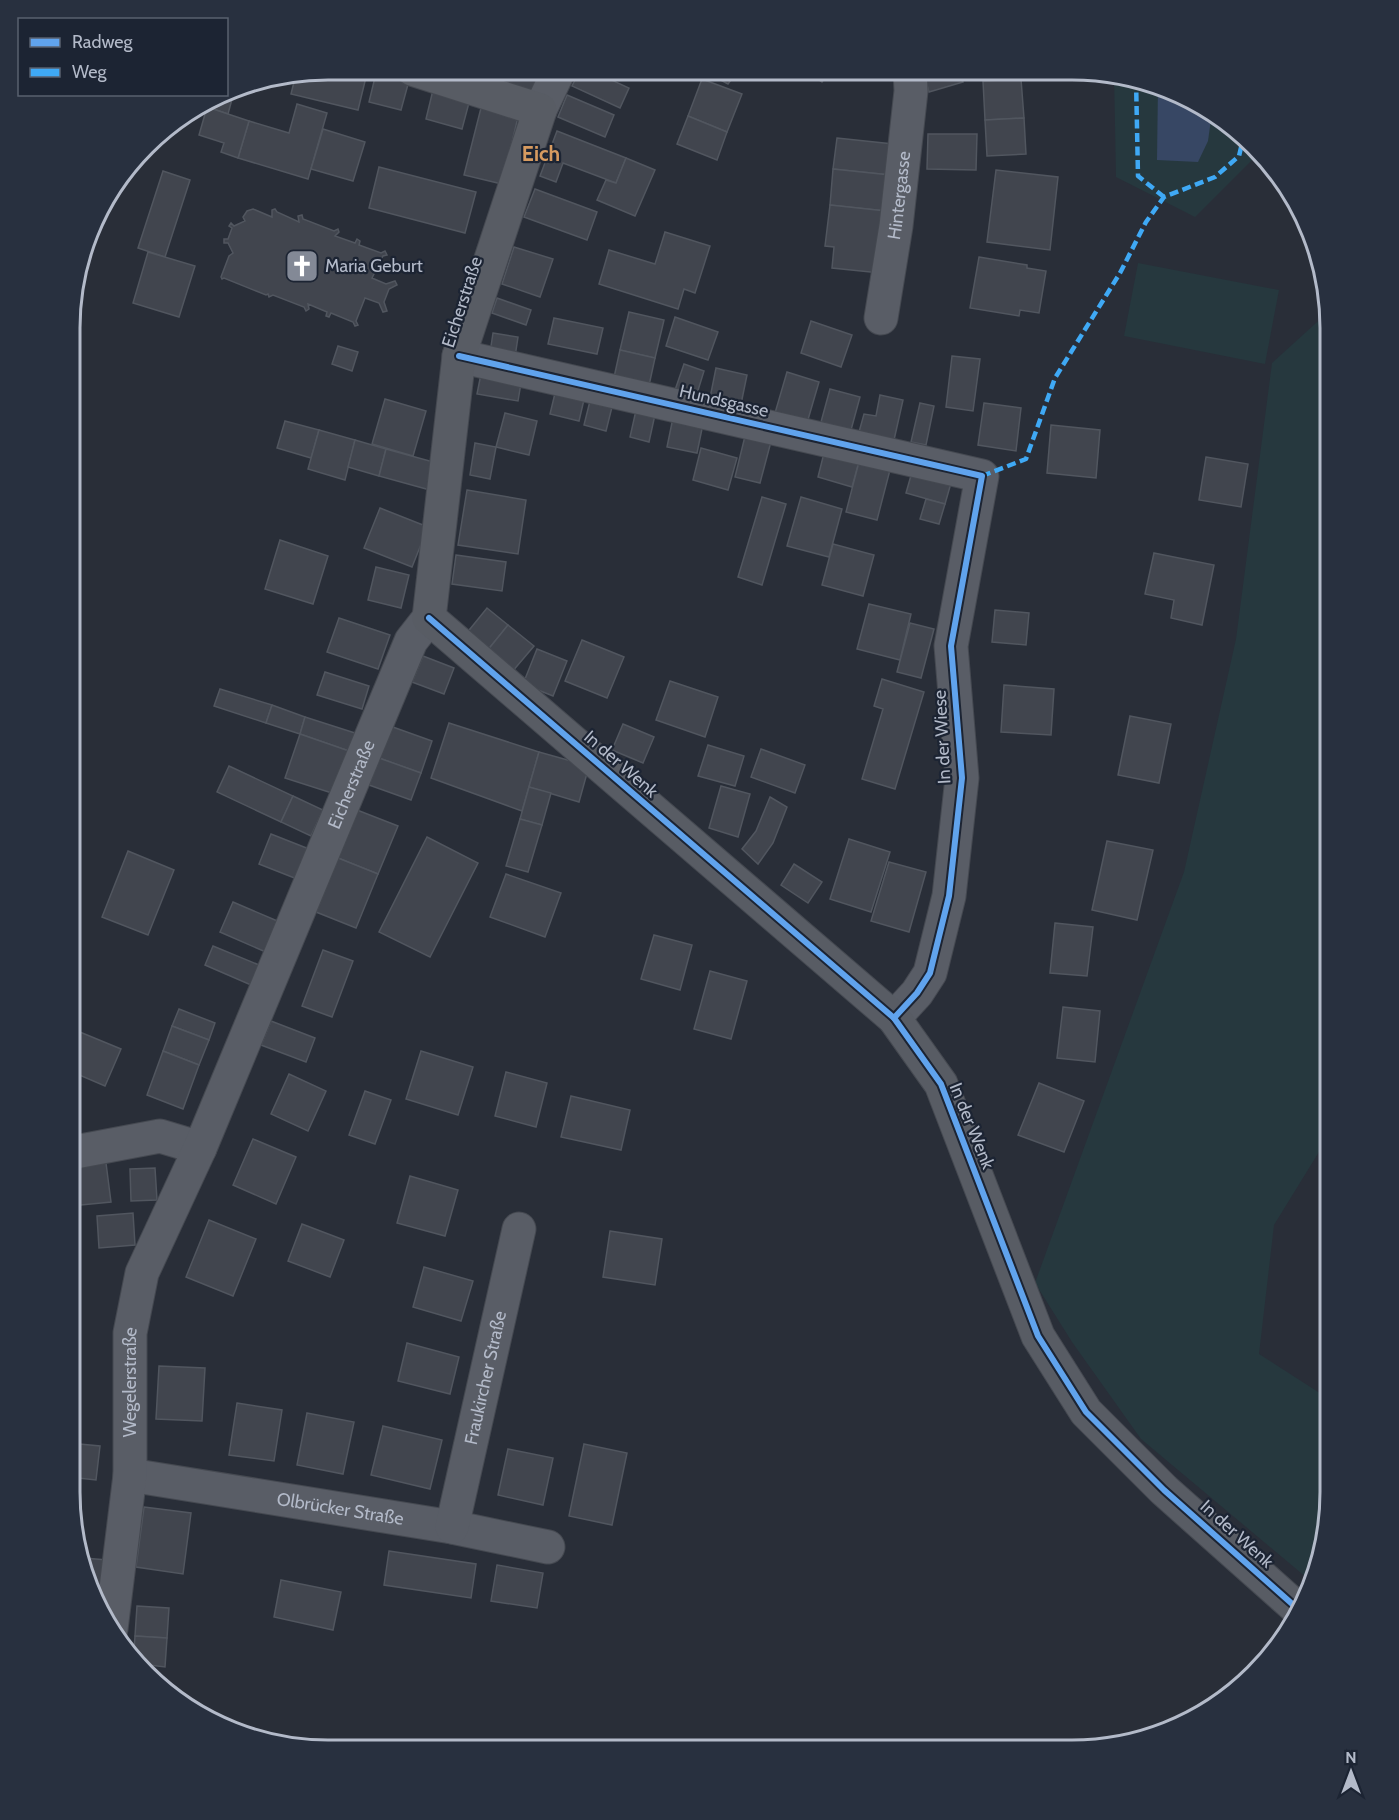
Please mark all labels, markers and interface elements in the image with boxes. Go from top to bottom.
legend [18,18,228,96]
text: Radweg [72,31,134,53]
text: Weg [72,61,108,83]
district label: Eich [522,141,560,166]
street label: Hintergasse [883,150,915,241]
church icon: Maria Geburt [284,248,320,284]
street label: Eicherstraße [437,254,487,350]
place label: Maria Geburt [325,255,423,277]
street label: Hundsgasse [677,380,771,422]
street label: In der Wiese [929,689,955,785]
street label: In der Wenk [579,726,663,803]
street label: Eicherstraße [323,737,380,832]
street label: In der Wenk [945,1080,1000,1173]
street label: Fraukircher Straße [460,1309,511,1447]
street label: Wegelerstraße [119,1325,142,1437]
street label: Olbrücker Straße [275,1488,405,1530]
street label: In der Wenk [1196,1495,1279,1573]
north arrow [1321,1742,1381,1802]
text: N [1345,1748,1357,1767]

